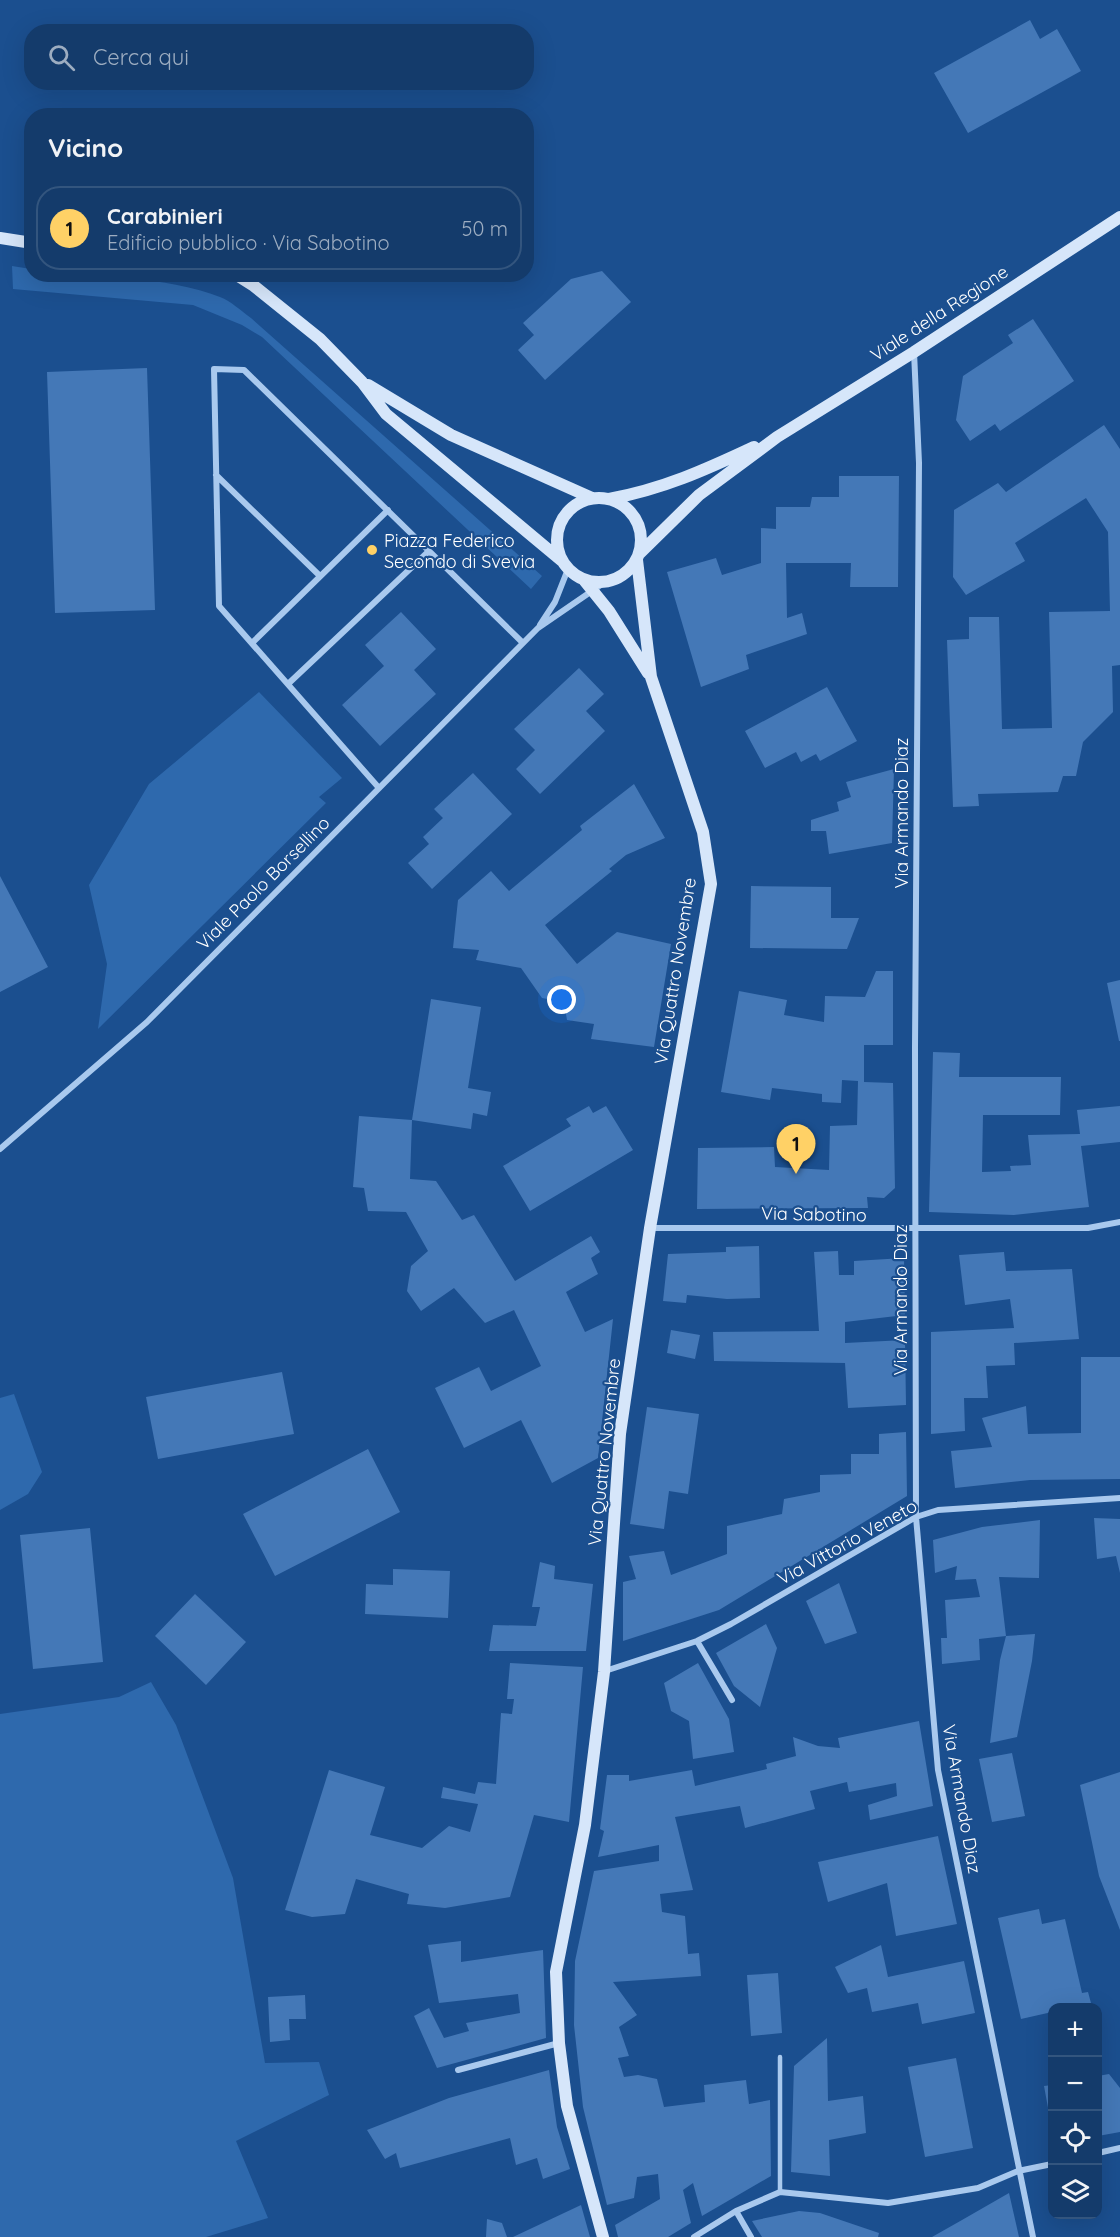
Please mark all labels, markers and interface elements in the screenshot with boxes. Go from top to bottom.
search box [24,24,534,90]
icon: search [45,41,78,74]
text: Cerca qui [93,43,189,71]
text: Vicino [48,131,123,164]
text: Carabinieri [107,202,223,230]
text: 1 [66,216,73,241]
text: 50 m [462,216,508,241]
text: Edificio pubblico · Via Sabotino [107,230,390,255]
street label: Viale della Regione [866,260,1012,366]
place label: Piazza Federico Secondo di Svevia [384,529,535,573]
marker: Piazza Federico Secondo di Svevia [365,543,379,557]
street label: Via Armando Diaz [890,738,913,888]
street label: Viale Paolo Borsellino [191,811,335,955]
street label: Via Quattro Novembre [649,876,701,1066]
your location [547,985,576,1014]
pin: 1 [776,1124,816,1174]
street label: Via Sabotino [761,1202,867,1226]
street label: Via Armando Diaz [889,1225,912,1375]
street label: Via Quattro Novembre [583,1357,625,1547]
street label: Via Vittorio Veneto [773,1494,921,1590]
street label: Via Armando Diaz [938,1723,986,1875]
map controls [1048,2003,1102,2219]
button: + [1048,2003,1102,2057]
button: − [1048,2057,1102,2111]
button: locate [1048,2111,1102,2165]
button: layers [1048,2165,1102,2219]

